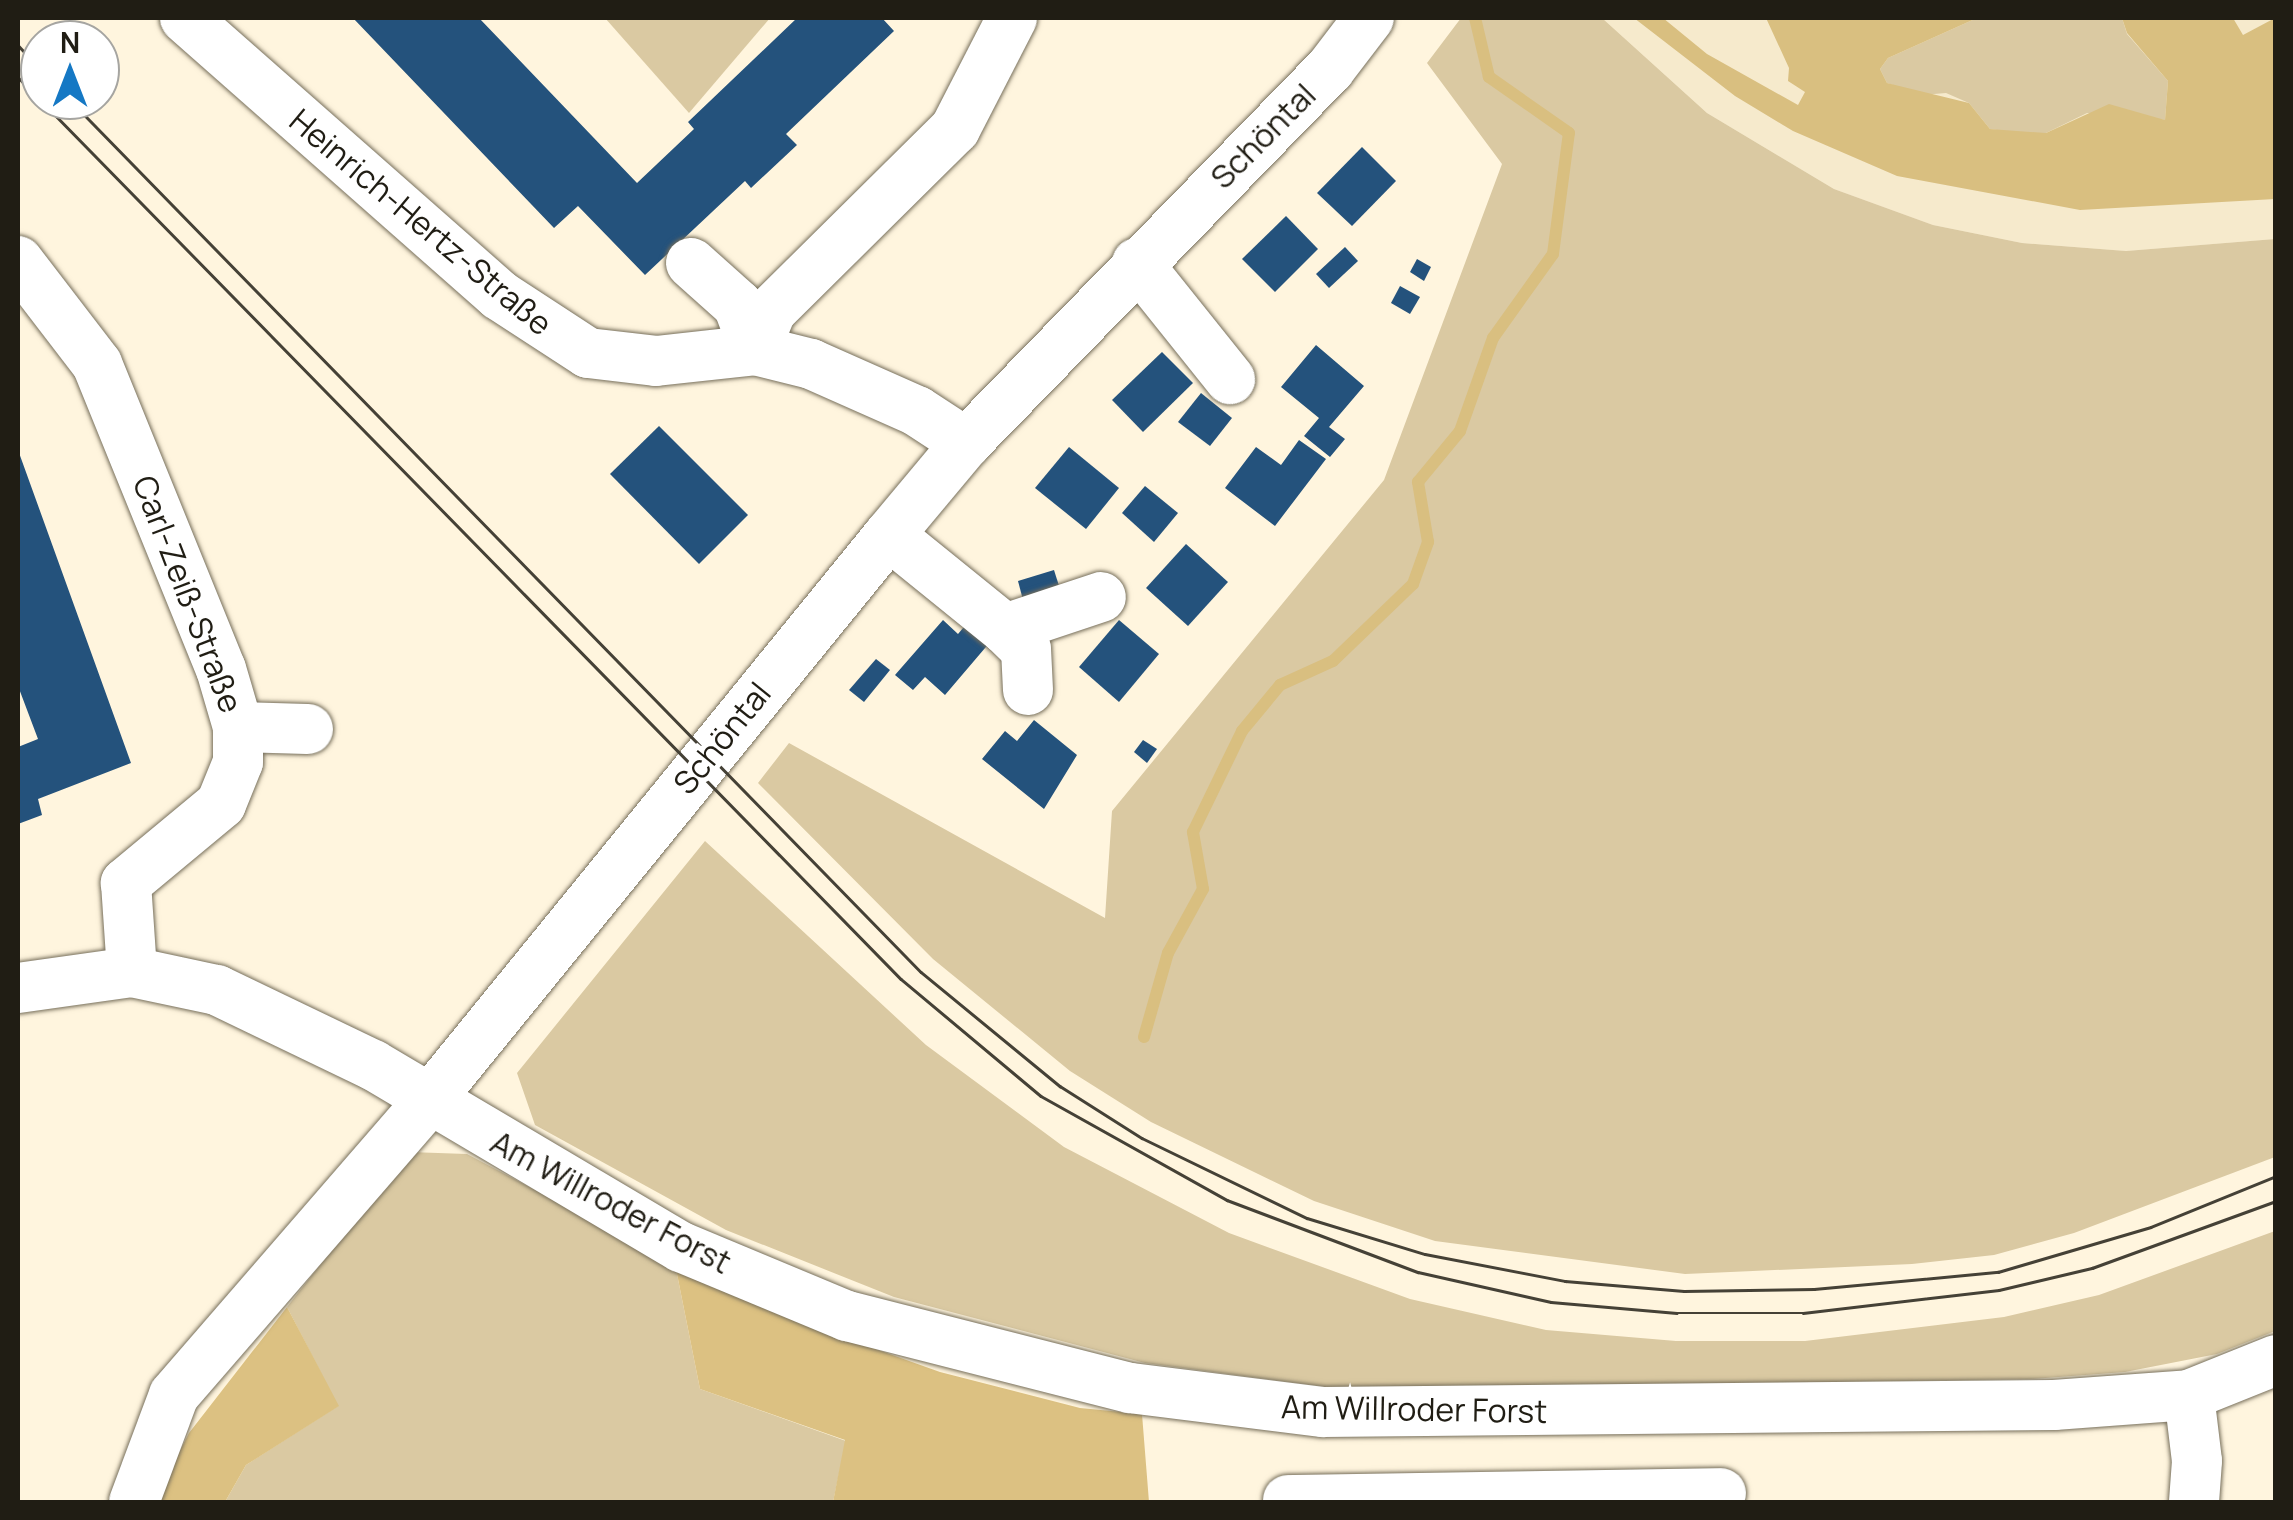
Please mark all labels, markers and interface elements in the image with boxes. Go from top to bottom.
north arrow [20,20,120,120]
text: N [60,23,80,61]
street label: Schöntal [1203,76,1323,196]
street label: Heinrich-Hertz-Straße [282,101,560,343]
street label: Carl-Zeiß-Straße [125,470,251,718]
street label: Schöntal [665,674,779,802]
street label: Am Willroder Forst [484,1123,738,1281]
street label: Am Willroder Forst [1281,1387,1547,1431]

